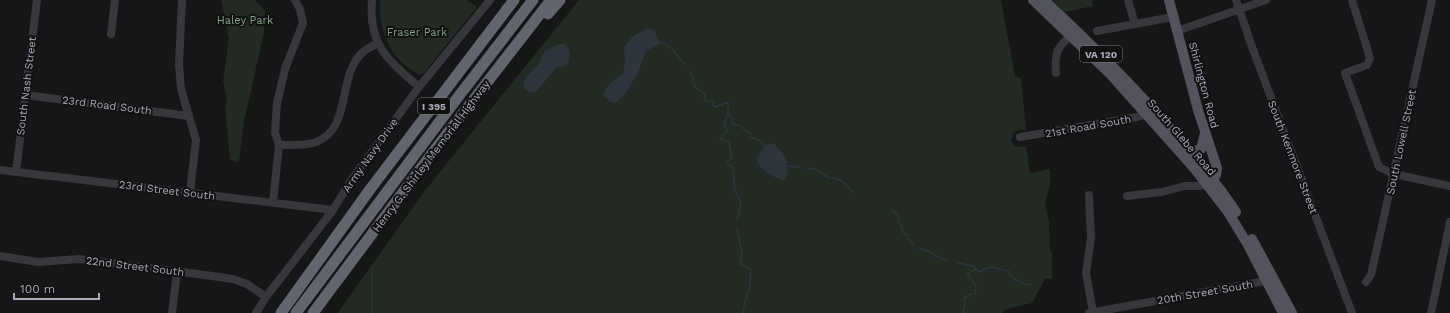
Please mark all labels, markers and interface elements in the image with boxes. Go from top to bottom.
park label: Haley Park [217,14,273,27]
park label: Fraser Park [387,26,447,39]
street label: South Nash Street [14,36,39,136]
street label: Shirlington Road [1186,41,1221,130]
road number: VA 120 [1080,46,1122,62]
street label: Henry G. Shirley Memorial Highway [370,78,493,235]
street label: South Lowell Street [1384,88,1419,196]
street label: 23rd Road South [61,94,153,117]
street label: South Glebe Road [1145,96,1218,178]
road number: I 395 [418,98,450,114]
street label: South Kenmore Street [1265,99,1320,216]
street label: 21st Road South [1044,113,1132,140]
street label: Army Navy Drive [340,116,401,195]
street label: 23rd Street South [118,178,216,203]
street label: 22nd Street South [85,254,185,279]
scale bar [14,275,99,301]
street label: 20th Street South [1156,278,1254,307]
text: 100 m [20,282,55,296]

